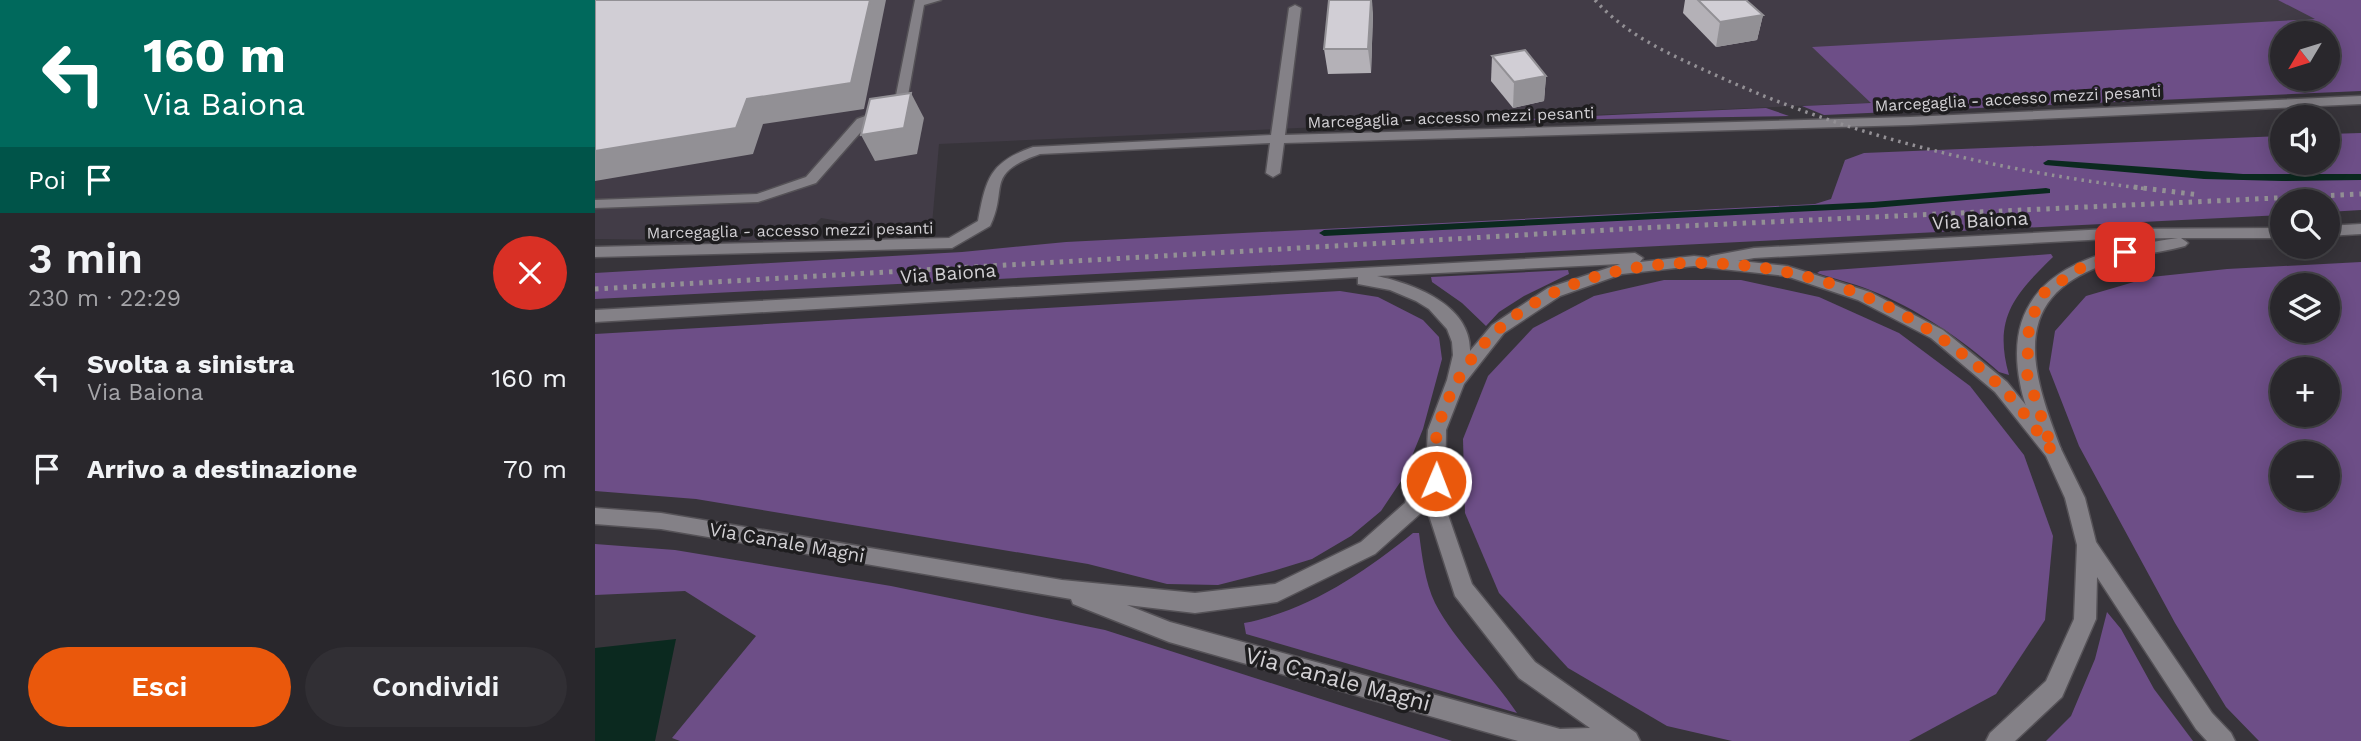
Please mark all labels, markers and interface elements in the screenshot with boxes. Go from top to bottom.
north arrow [2270,21,2340,91]
map controls [2270,21,2340,511]
text: 160 m [143,26,286,84]
icon: left [28,28,119,119]
street label: Marcegaglia - accesso mezzi pesanti [1874,82,2162,115]
text: Via Baiona [143,85,305,123]
street label: Marcegaglia - accesso mezzi pesanti [1307,103,1595,132]
button: sound [2270,105,2340,175]
icon: arrive [80,161,118,199]
text: Poi [28,165,66,195]
button: search [2270,189,2340,259]
street label: Via Baiona [1931,206,2029,235]
street label: Marcegaglia - accesso mezzi pesanti [646,218,934,243]
pin [2095,222,2155,282]
icon: arrive [2106,233,2144,271]
text: 3 min [28,234,143,283]
button: close [493,236,567,310]
street label: Via Baiona [899,259,997,288]
button: layers [2270,273,2340,343]
text: 230 m · 22:29 [28,285,181,312]
text: Svolta a sinistra [87,349,294,379]
button: + [2270,357,2340,427]
icon: left [28,359,66,397]
text: 160 m [491,363,567,393]
text: Via Baiona [87,379,204,406]
button: − [2270,441,2340,511]
position arrow [1399,444,1473,518]
icon: arrive [28,450,66,488]
text: Arrivo a destinazione [87,454,357,484]
text: 70 m [503,454,567,484]
street label: Via Canale Magni [707,517,866,567]
street label: Via Canale Magni [1242,642,1433,717]
button: Esci [28,647,291,727]
button: Condividi [305,647,567,727]

